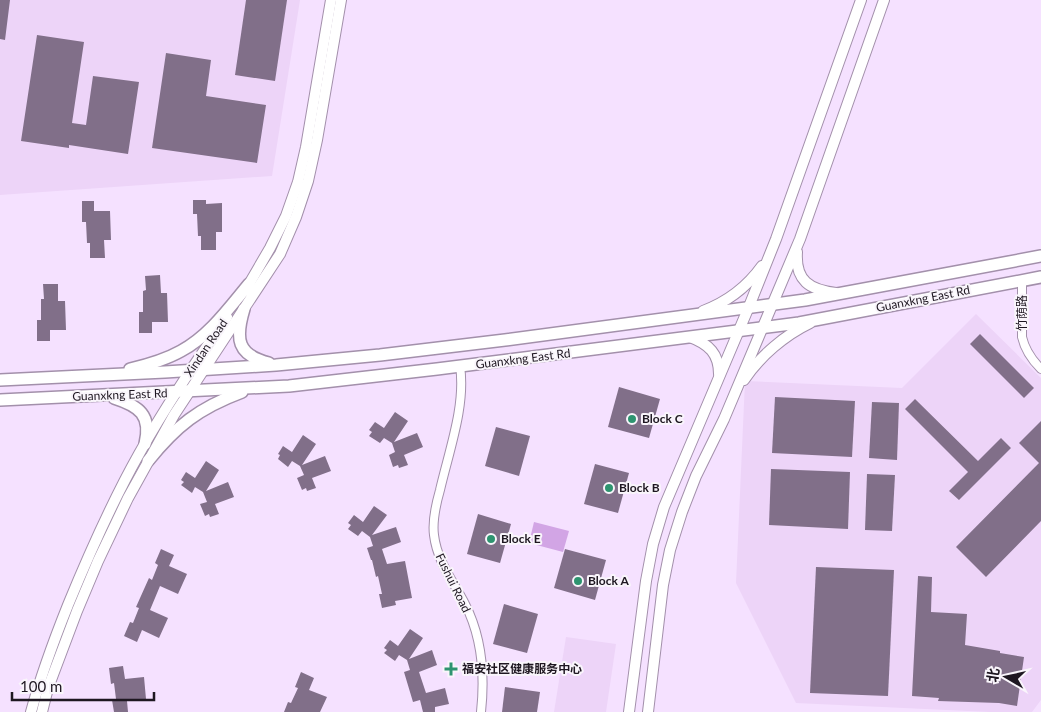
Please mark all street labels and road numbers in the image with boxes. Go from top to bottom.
street label: Guanxkng East Rd [875,282,971,315]
street label: 竹荫路 [1014,295,1029,331]
street label: Xindan Road [181,316,230,379]
street label: Guanxkng East Rd [475,345,571,372]
street label: Guanxkng East Rd [72,385,168,404]
street label: Fushui Road [433,551,474,615]

